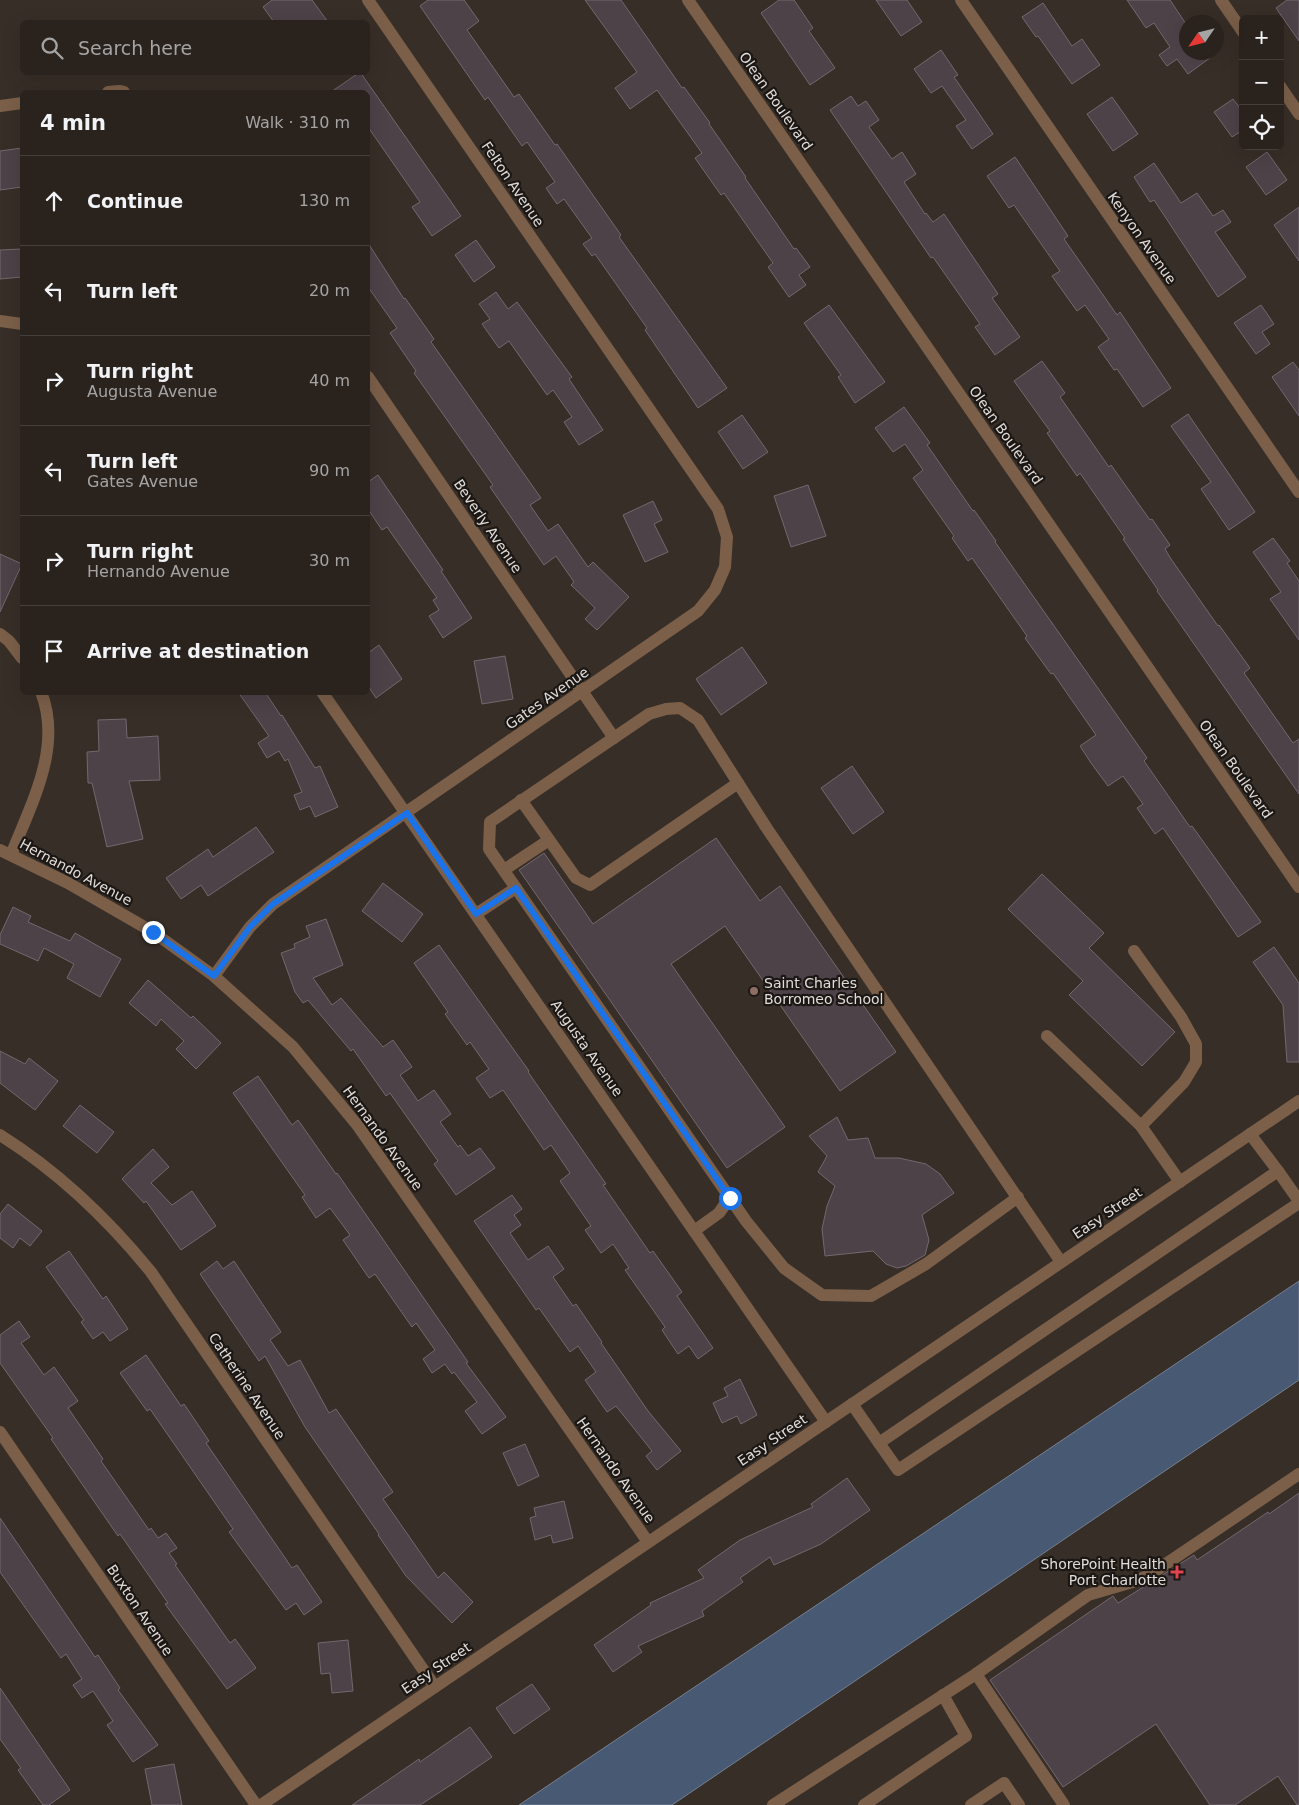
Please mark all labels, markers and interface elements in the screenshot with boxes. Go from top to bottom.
north arrow [1179,15,1224,60]
map controls [1239,15,1284,150]
button: + [1239,15,1284,60]
search box [20,20,370,75]
icon: search [38,34,66,62]
text: Search here [78,37,192,59]
street label: Olean Boulevard [736,49,816,153]
button: − [1239,60,1284,105]
button: locate [1239,105,1284,150]
text: 4 min [40,111,106,135]
text: Walk · 310 m [245,113,350,132]
street label: Felton Avenue [479,138,547,230]
icon: ahead [40,187,68,215]
street label: Kenyon Avenue [1104,189,1180,287]
text: Continue [87,190,183,212]
text: 130 m [299,191,350,210]
icon: left [40,277,68,305]
text: Turn left [87,280,178,302]
text: 20 m [309,281,350,300]
text: Turn right [87,360,193,382]
icon: right [40,367,68,395]
text: 40 m [309,371,350,390]
text: Augusta Avenue [87,382,217,401]
street label: Olean Boulevard [966,383,1046,487]
text: Turn left [87,450,178,472]
icon: left [40,457,68,485]
text: 90 m [309,461,350,480]
text: Gates Avenue [87,472,198,491]
street label: Beverly Avenue [451,476,525,576]
text: Turn right [87,540,193,562]
icon: right [40,547,68,575]
text: 30 m [309,551,350,570]
text: Hernando Avenue [87,562,230,581]
icon: arrive [40,637,68,665]
text: Arrive at destination [87,640,309,662]
street label: Gates Avenue [503,664,591,732]
street label: Olean Boulevard [1196,717,1276,821]
street label: Hernando Avenue [17,836,135,908]
route end [142,921,165,944]
place label: Saint Charles Borromeo School [764,975,883,1007]
marker: Saint Charles Borromeo School [748,985,760,997]
street label: Augusta Avenue [548,997,626,1099]
street label: Hernando Avenue [340,1083,426,1193]
street label: Easy Street [1069,1184,1145,1242]
route start [719,1187,742,1210]
street label: Catherine Avenue [205,1330,289,1442]
street label: Easy Street [734,1411,810,1469]
street label: Hernando Avenue [574,1414,658,1526]
place label: ShorePoint Health Port Charlotte [1040,1556,1166,1588]
street label: Buxton Avenue [104,1562,176,1658]
marker: ShorePoint Health Port Charlotte [1170,1565,1184,1579]
street label: Easy Street [398,1639,474,1697]

